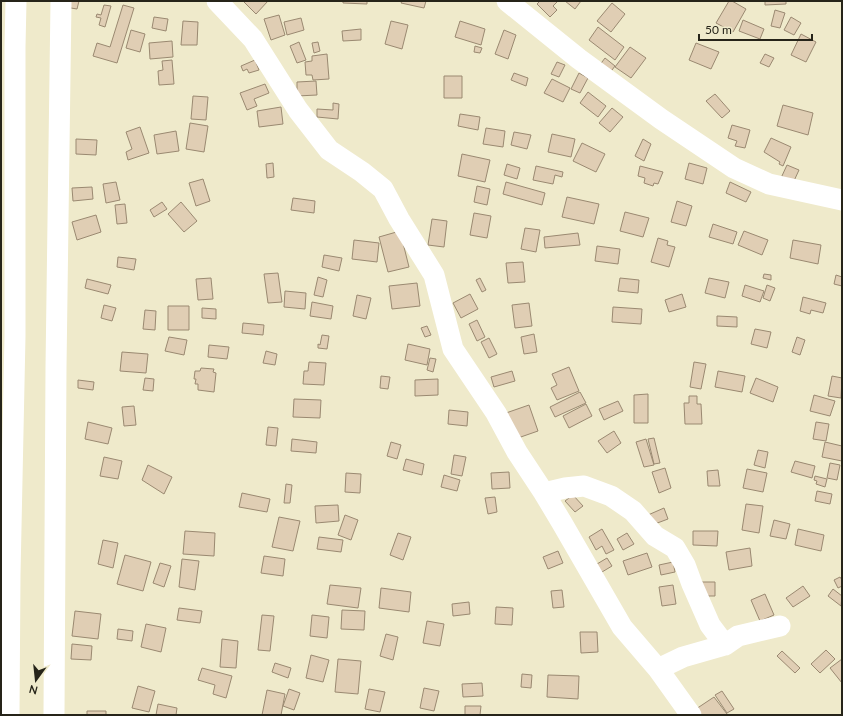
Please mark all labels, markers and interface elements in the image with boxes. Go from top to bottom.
scale bar [699,16,812,42]
text: 50 m [705,22,732,37]
north arrow [16,660,56,700]
text: N [28,683,39,698]

